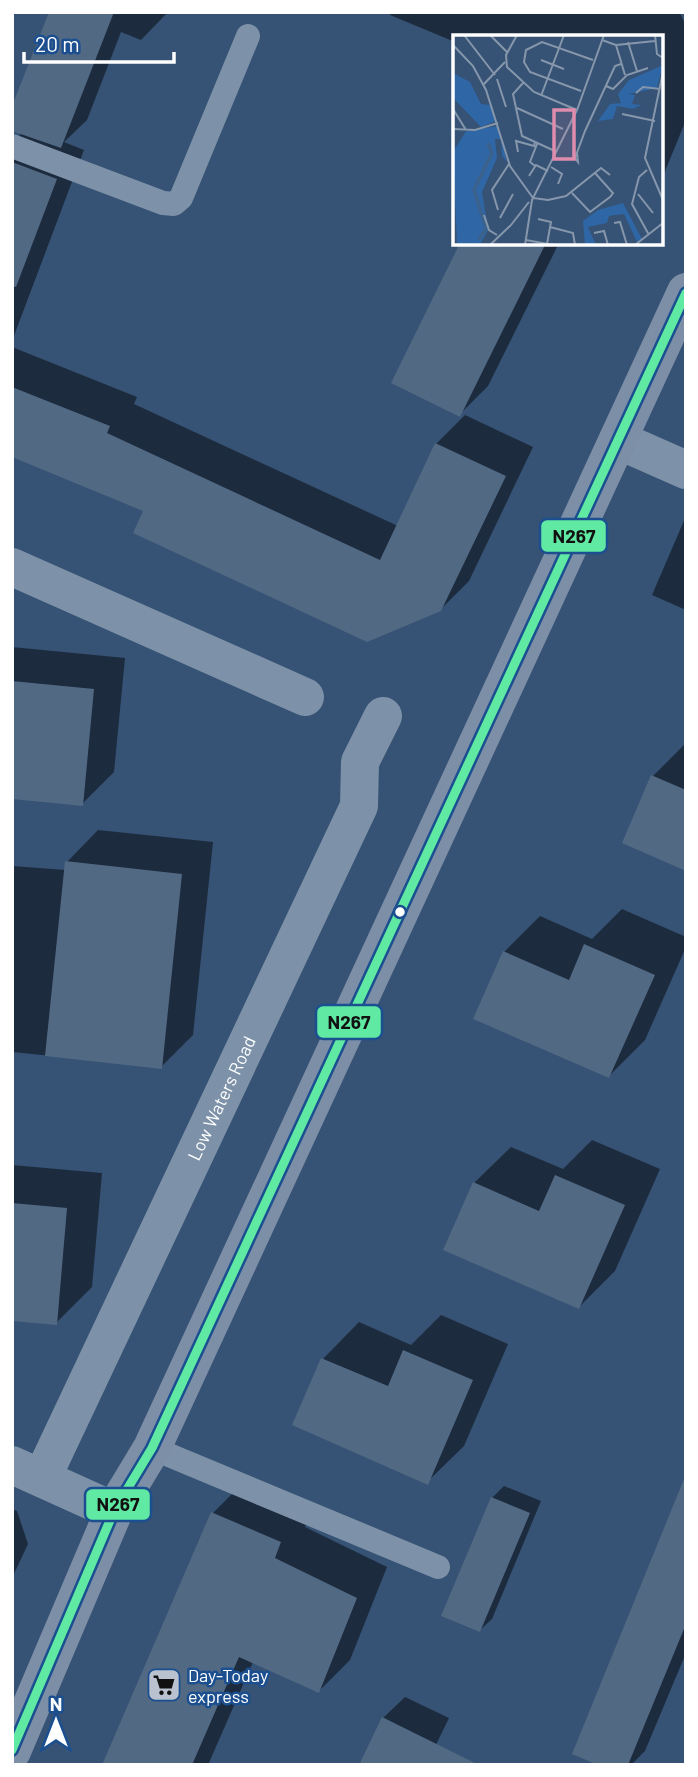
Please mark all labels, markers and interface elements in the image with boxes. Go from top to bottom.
scale bar [24,21,175,65]
text: 20 m [35,31,80,56]
inset map [453,35,663,245]
line badge: N267 [540,519,607,553]
text: N267 [553,524,596,547]
unlabelled marker [393,905,407,919]
line badge: N267 [316,1005,382,1039]
text: N267 [328,1010,371,1033]
street label: Low Waters Road [182,1032,260,1164]
line badge: N267 [85,1488,151,1521]
text: N267 [97,1492,140,1515]
place label: Day-Today express [188,1664,268,1707]
supermarket icon: Day-Today express [145,1666,183,1704]
north arrow [21,1686,91,1756]
text: N [50,1692,62,1715]

